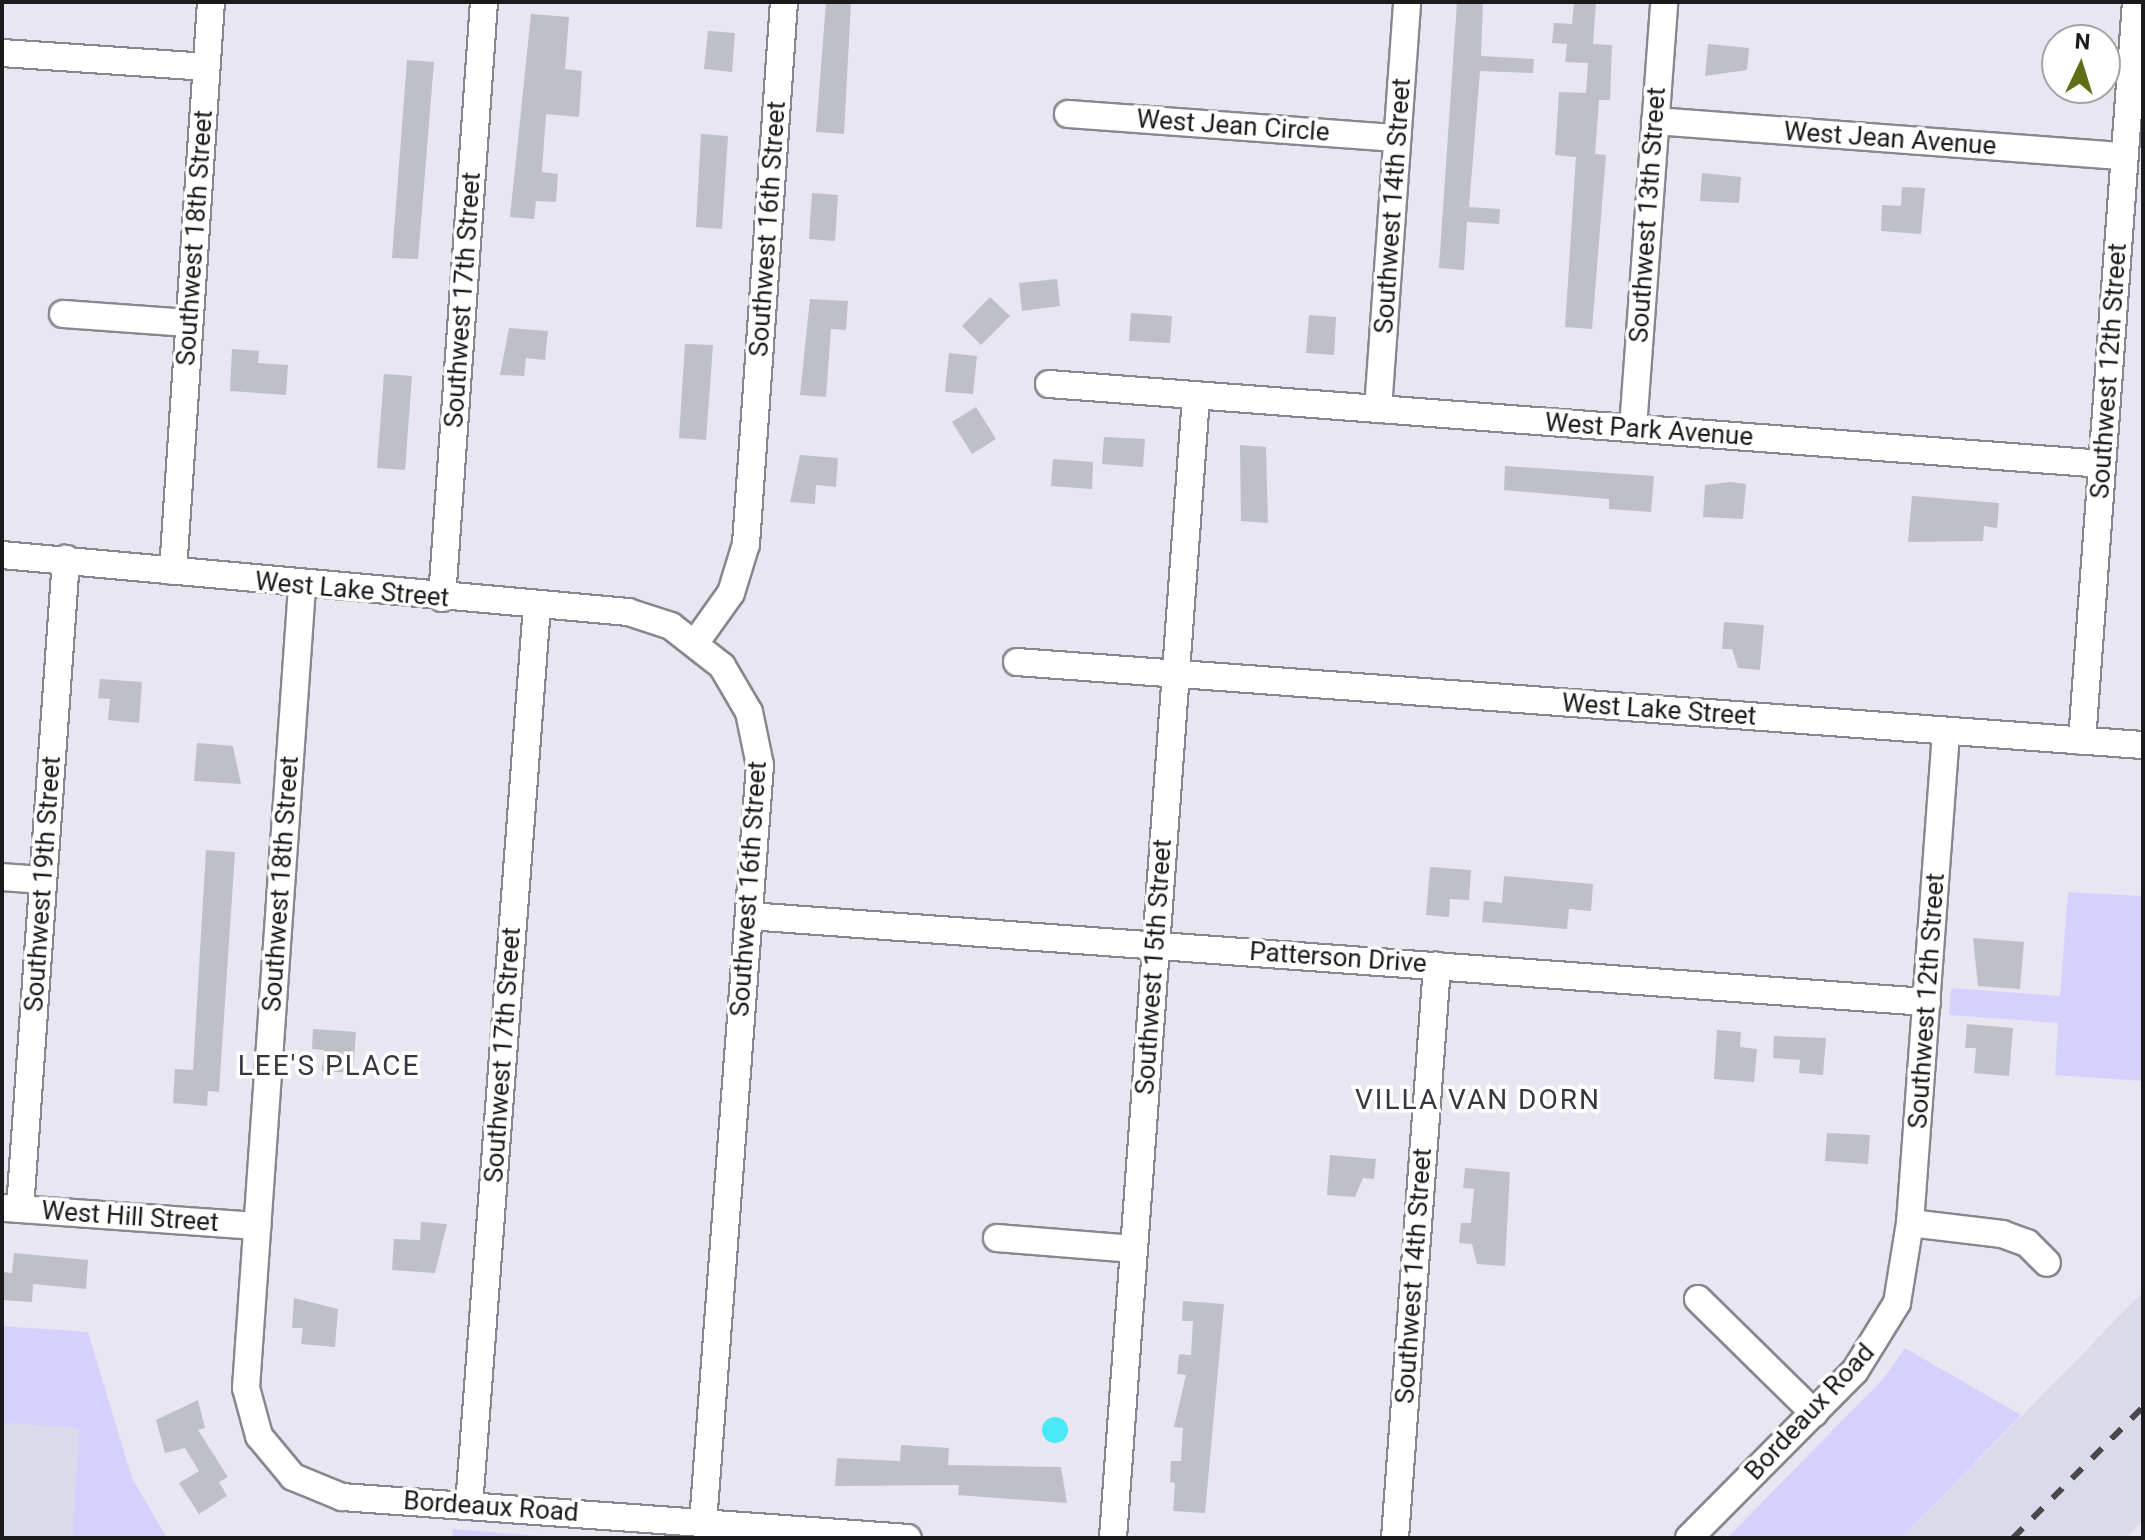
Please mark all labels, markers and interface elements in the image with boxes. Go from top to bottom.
north arrow [2041,24,2121,104]
text: N [2074,29,2091,55]
street label: Southwest 14th Street [1369,77,1417,335]
street label: Southwest 13th Street [1624,86,1672,344]
street label: Southwest 16th Street [744,100,792,358]
street label: West Jean Circle [1135,104,1331,148]
street label: Southwest 18th Street [171,109,219,367]
street label: West Jean Avenue [1783,116,1997,162]
street label: Southwest 17th Street [439,171,487,429]
street label: Southwest 12th Street [2085,242,2133,500]
street label: West Park Avenue [1544,407,1754,453]
street label: West Lake Street [254,566,450,614]
street label: West Lake Street [1561,688,1757,732]
street label: Southwest 19th Street [19,755,67,1013]
street label: Southwest 18th Street [257,755,305,1013]
street label: Southwest 16th Street [725,760,773,1018]
street label: Southwest 15th Street [1130,838,1178,1096]
street label: Southwest 12th Street [1903,872,1951,1130]
street label: Southwest 17th Street [479,926,527,1184]
street label: Patterson Drive [1248,936,1428,980]
district label: LEE'S PLACE [238,1049,420,1083]
district label: VILLA VAN DORN [1355,1083,1601,1117]
street label: Southwest 14th Street [1390,1147,1438,1405]
street label: West Hill Street [40,1195,220,1239]
street label: Bordeaux Road [1739,1337,1881,1487]
street label: Bordeaux Road [402,1485,580,1529]

